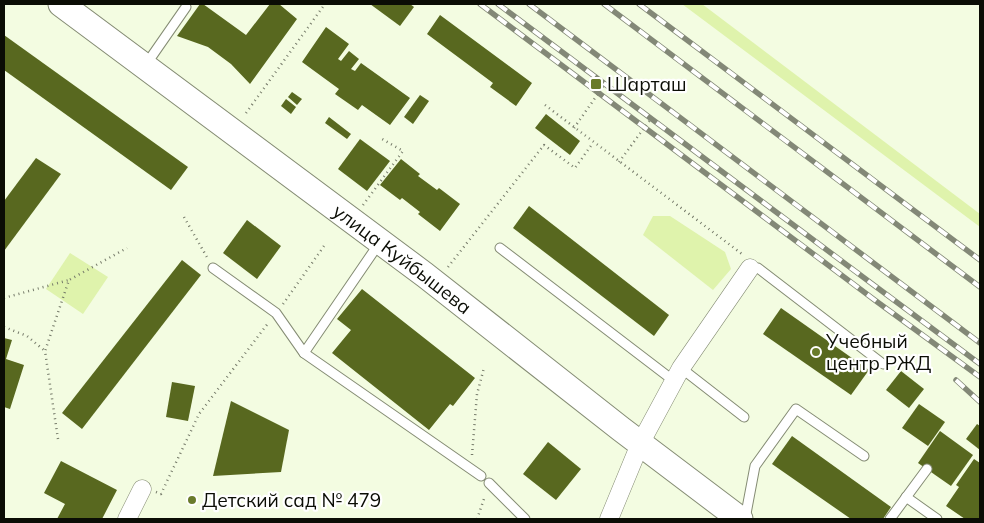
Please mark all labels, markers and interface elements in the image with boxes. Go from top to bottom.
place label: Шарташ [607,72,687,96]
marker: Шарташ [589,77,603,91]
street label: улица Куйбышева [328,199,476,319]
place label: Учебный центр РЖД [825,329,931,375]
marker: Учебный центр РЖД [810,346,822,358]
place label: Детский сад № 479 [202,488,381,512]
marker: Детский сад № 479 [186,494,198,506]

